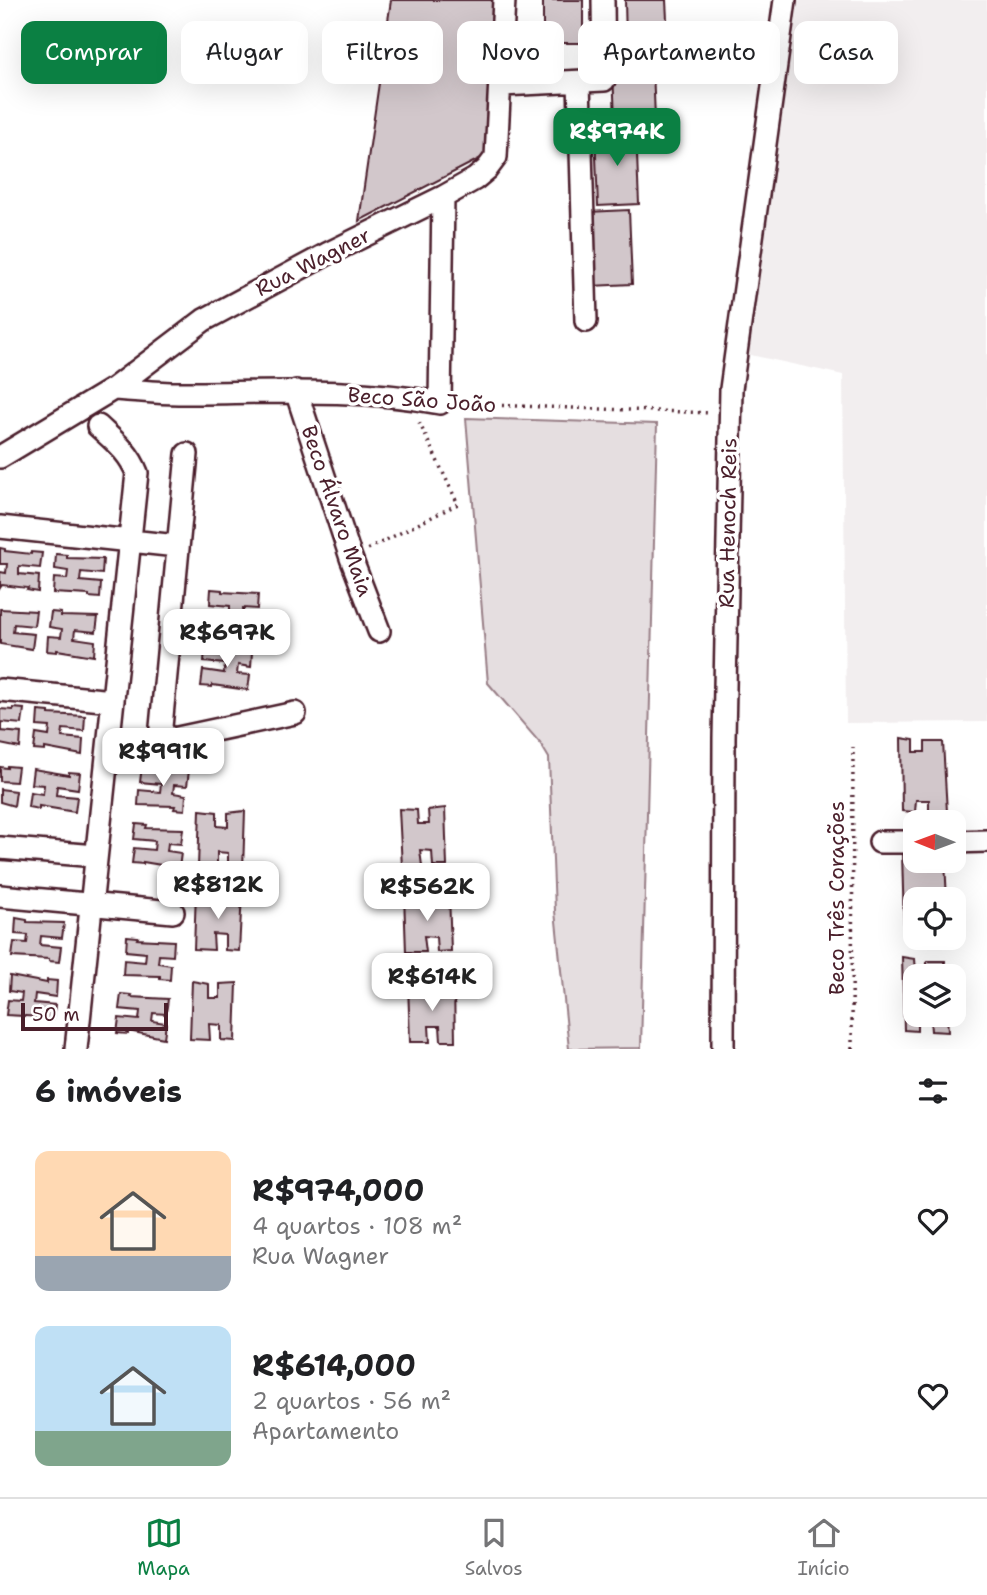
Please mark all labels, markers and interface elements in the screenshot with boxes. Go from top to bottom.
chip: Comprar [21,21,167,84]
chip: Alugar [181,21,308,84]
chip: Filtros [322,21,443,84]
chip: Novo [457,21,564,84]
chip: Apartamento [578,21,780,84]
chip: Casa [794,21,898,84]
pin: R$974K [560,108,674,168]
text: R$974K [569,116,665,146]
street label: Rua Wagner [251,221,375,303]
street label: Beco São João [347,381,497,419]
street label: Beco Álvaro Maia [295,421,380,600]
street label: Rua Henoch Reis [713,438,743,608]
pin: R$697K [170,610,284,669]
text: R$697K [179,617,275,647]
pin: R$991K [106,728,220,788]
text: R$991K [118,736,208,766]
street label: Beco Três Corações [823,801,851,995]
north arrow [903,810,966,873]
map controls [903,810,966,1027]
pin: R$812K [161,862,275,921]
pin: R$562K [370,864,484,923]
text: R$812K [173,869,263,899]
text: R$562K [380,871,474,901]
button: locate [903,887,966,950]
pin: R$614K [375,954,489,1013]
text: R$614K [388,961,476,991]
button: layers [903,964,966,1027]
scale bar [21,1000,168,1032]
text: 50 m [32,1002,80,1027]
text: 6 imóveis [35,1071,182,1112]
icon: filters [914,1072,952,1110]
text: R$974,000 [252,1170,425,1211]
icon: home [91,1179,175,1263]
icon: heart [914,1202,952,1240]
text: 4 quartos · 108 m² [252,1211,462,1241]
text: Rua Wagner [252,1241,389,1271]
text: R$614,000 [252,1345,416,1386]
icon: home [91,1354,175,1438]
icon: heart [914,1377,952,1415]
text: 2 quartos · 56 m² [252,1386,451,1416]
text: Apartamento [252,1416,399,1446]
tab: Mapa [137,1514,190,1581]
tab: Salvos [465,1514,523,1581]
tab: Início [797,1514,850,1581]

